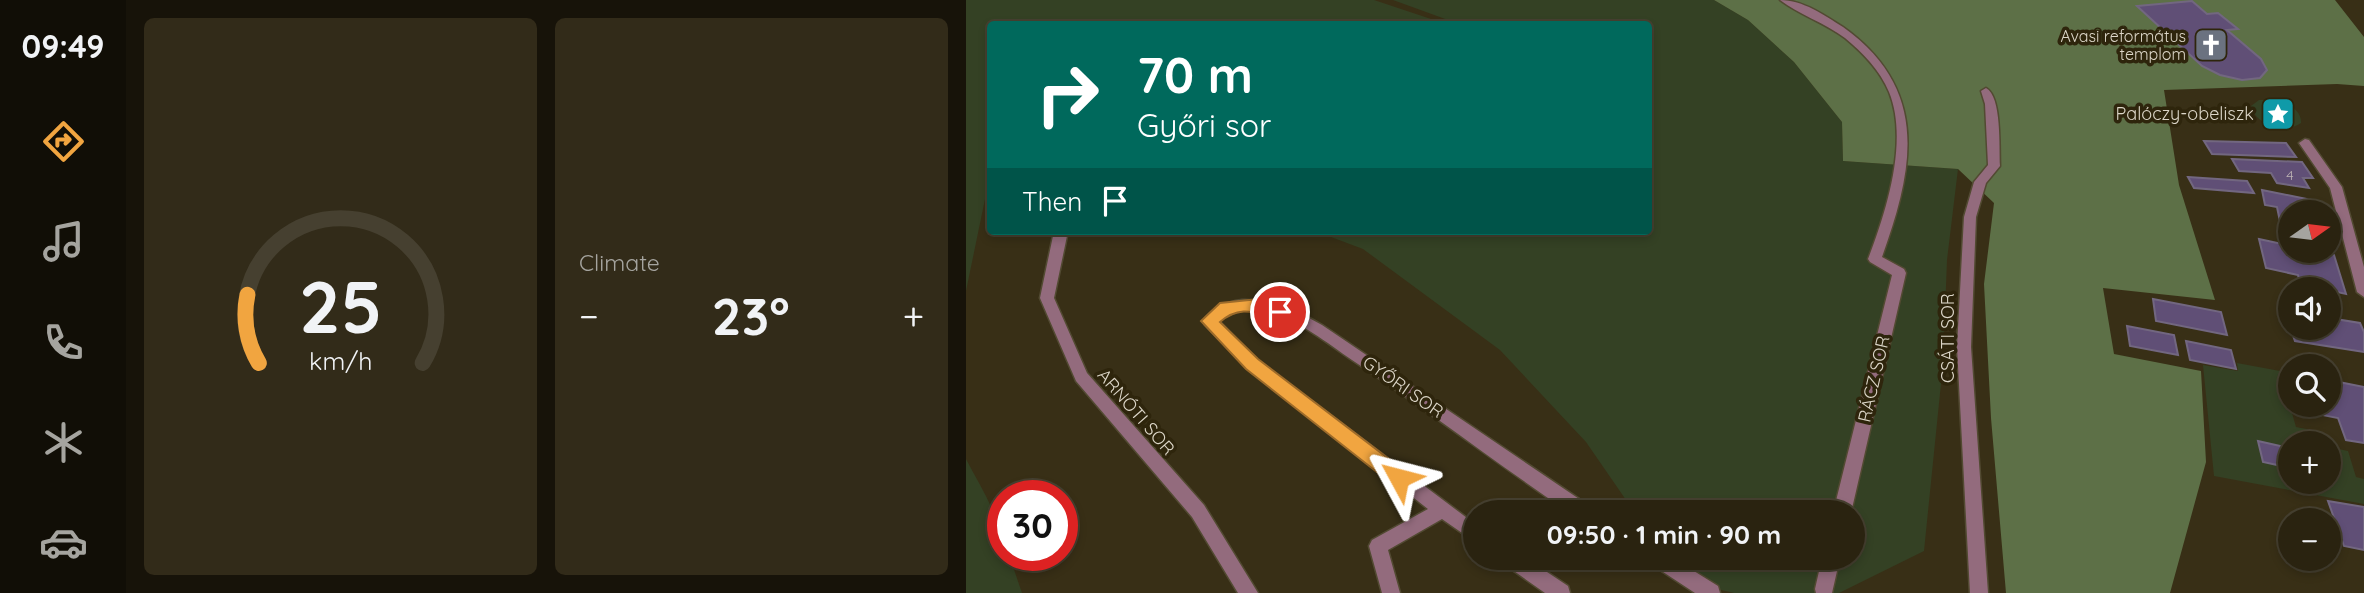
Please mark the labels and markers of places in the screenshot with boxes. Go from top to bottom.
place label: Avasi református templom [2061,26,2186,64]
church icon: Avasi református templom [2192,26,2230,64]
place icon: Palóczy-obeliszk [2259,95,2297,133]
place label: Palóczy-obeliszk [2116,102,2254,125]
pin [1250,282,1310,342]

